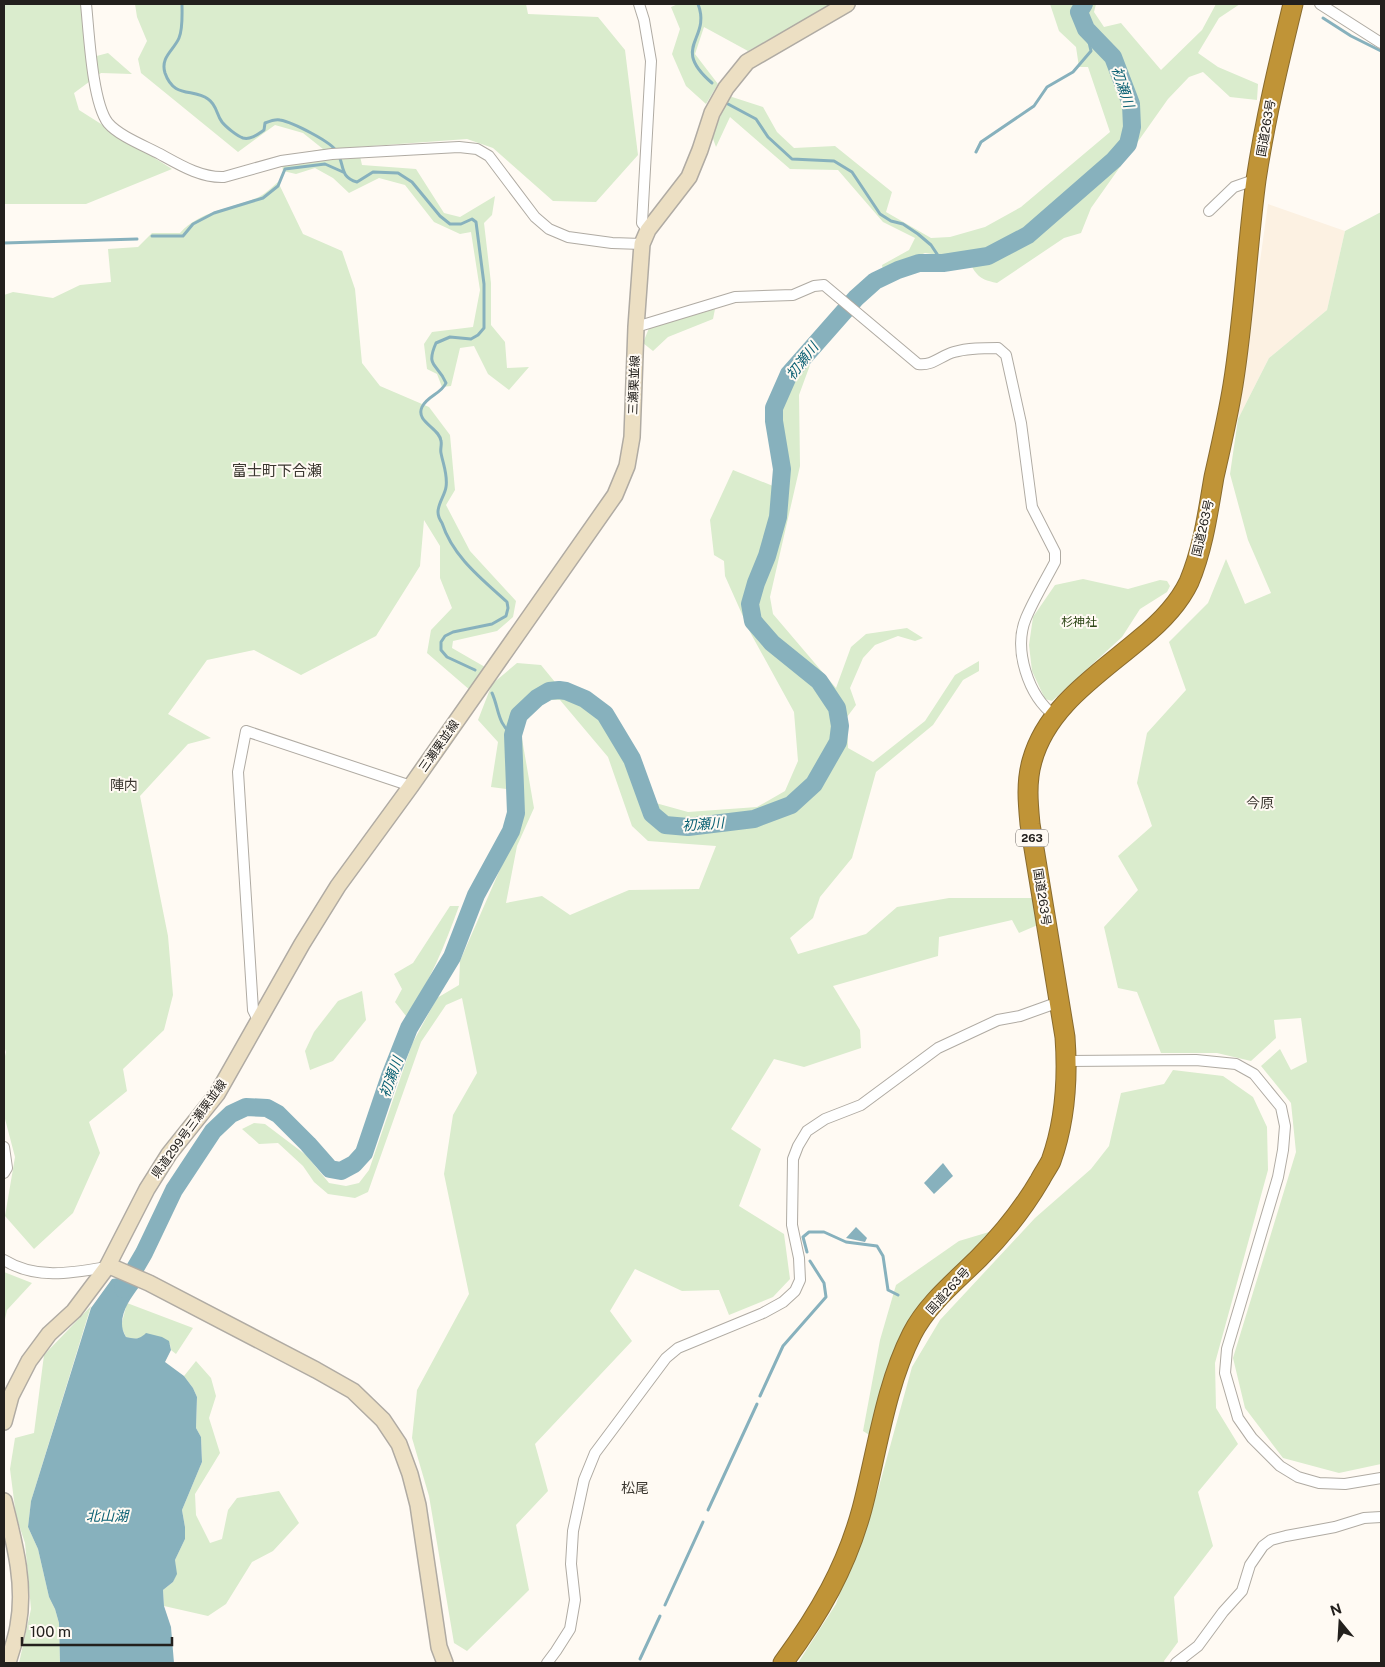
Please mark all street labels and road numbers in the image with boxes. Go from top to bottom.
street label: 国道263号 [1254,98,1278,158]
street label: 三瀬栗並線 [626,355,642,415]
street label: 国道263号 [1190,498,1216,558]
street label: 三瀬栗並線 [416,717,462,775]
road number: 263 [1016,830,1048,846]
street label: 国道263号 [1031,867,1053,927]
street label: 県道299号三瀬栗並線 [149,1077,229,1181]
street label: 国道263号 [923,1265,973,1317]

